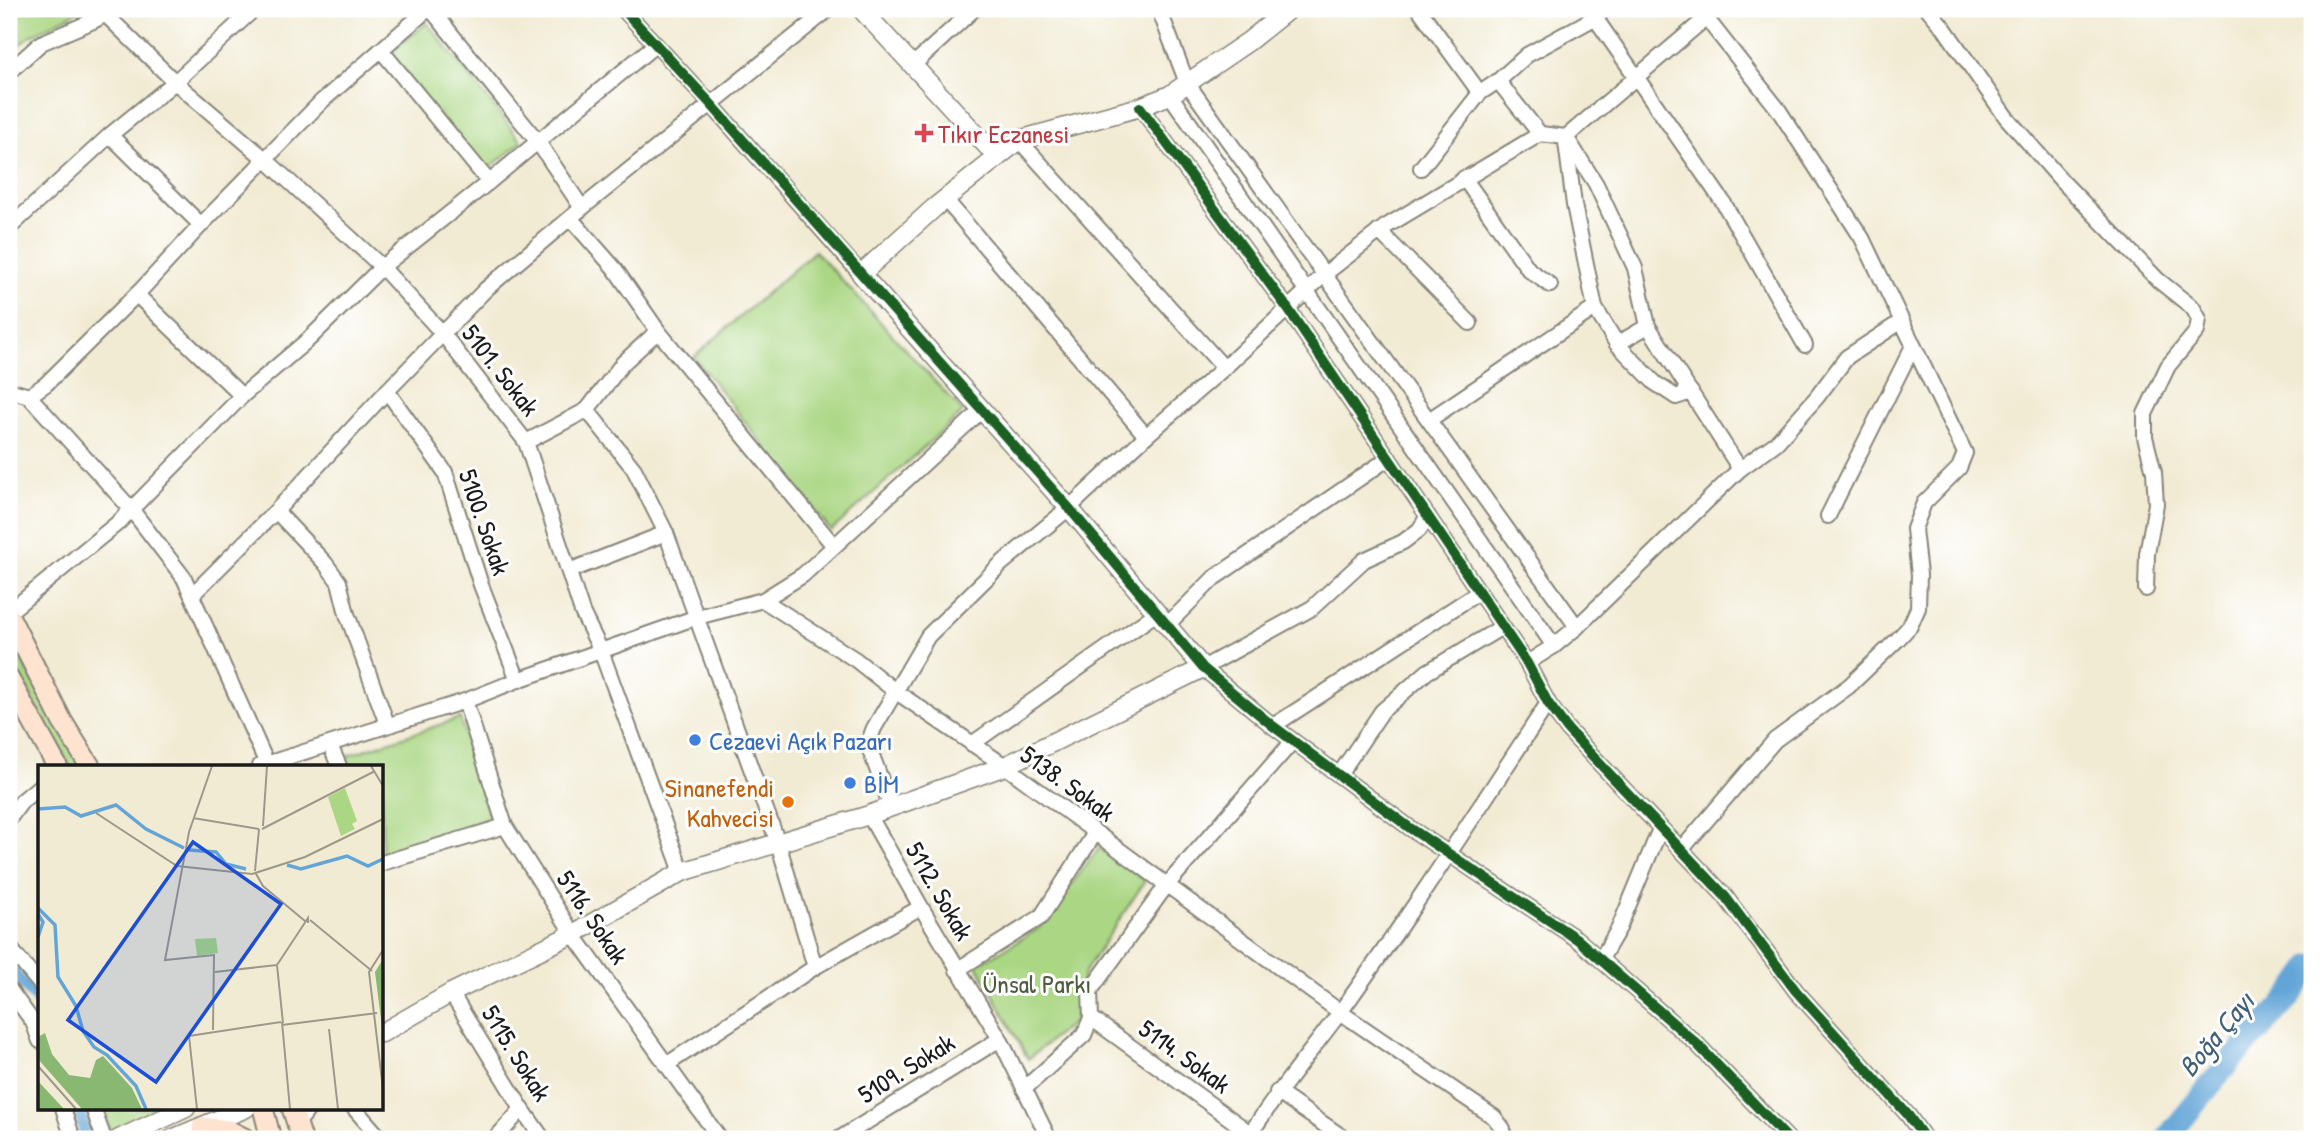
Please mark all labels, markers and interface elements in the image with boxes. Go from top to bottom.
place label: Tıkır Eczanesi [938,116,1069,151]
marker: Tıkır Eczanesi [916,125,932,141]
street label: 5101. Sokak [454,317,548,423]
street label: 5100. Sokak [451,465,519,580]
place label: Cezaevi Açık Pazarı [709,723,893,758]
marker: Cezaevi Açık Pazarı [687,732,703,748]
street label: 5138. Sokak [1014,737,1123,829]
inset map [38,765,383,1110]
place label: BİM [864,766,899,801]
place label: Sinanefendi Kahvecisi [665,770,774,835]
marker: BİM [842,775,858,791]
marker: Sinanefendi Kahvecisi [780,794,796,810]
street label: 5112. Sokak [898,836,982,947]
street label: 5116. Sokak [549,863,637,971]
park label: Ünsal Parkı [983,966,1091,1001]
water label: Boğa Çayı [2169,982,2264,1084]
street label: 5115. Sokak [474,999,560,1108]
street label: 5114. Sokak [1132,1011,1238,1101]
street label: 5109. Sokak [851,1025,961,1111]

